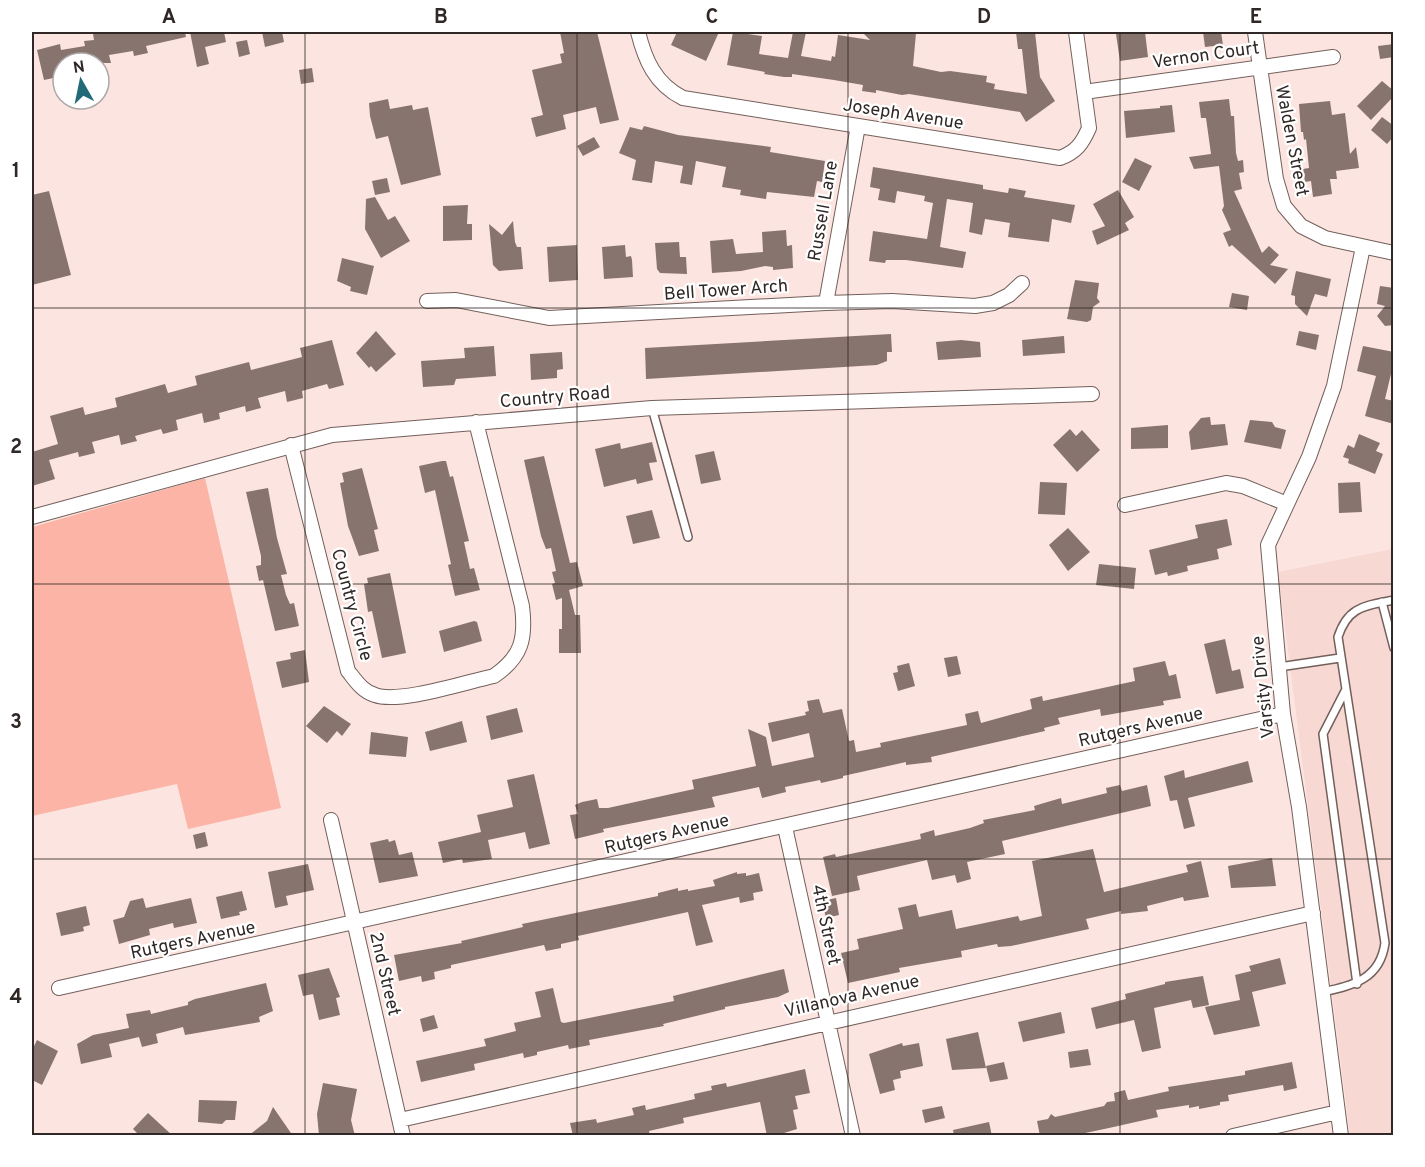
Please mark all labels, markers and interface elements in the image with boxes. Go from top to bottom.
text: A [162,5,176,31]
text: B [434,5,448,31]
text: C [706,5,718,31]
text: D [977,5,991,31]
text: E [1250,5,1262,31]
street label: Vernon Court [1151,37,1261,75]
north arrow [51,51,111,111]
text: N [72,57,86,79]
street label: Walden Street [1269,83,1313,199]
street label: Joseph Avenue [841,94,965,136]
text: 1 [12,159,20,185]
street label: Russell Lane [804,159,844,263]
street label: Bell Tower Arch [663,275,789,307]
street label: Country Road [499,382,611,414]
text: 2 [10,435,22,461]
street label: Country Circle [325,546,377,664]
street label: Varsity Drive [1247,635,1281,739]
street label: Rutgers Avenue [1076,702,1206,754]
text: 3 [10,710,22,736]
street label: Rutgers Avenue [602,809,732,861]
street label: 4th Street [805,883,845,967]
street label: Rutgers Avenue [128,917,258,965]
street label: 2nd Street [363,930,405,1018]
street label: Villanova Avenue [782,970,922,1024]
text: 4 [10,985,22,1011]

